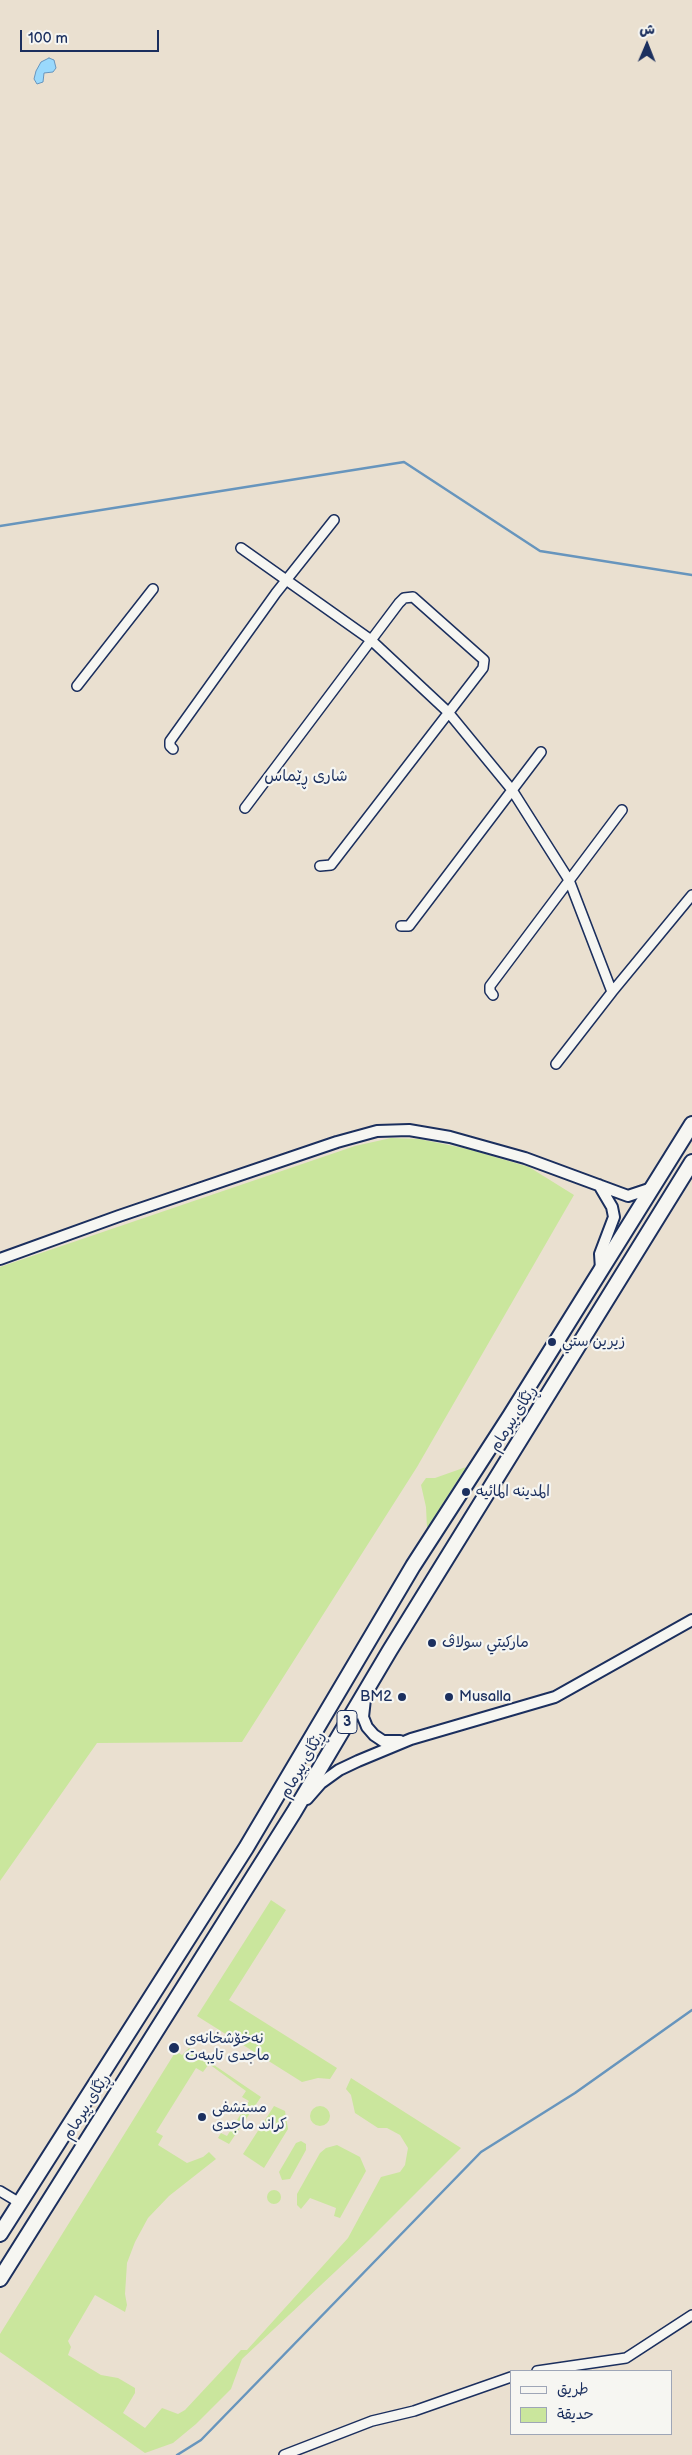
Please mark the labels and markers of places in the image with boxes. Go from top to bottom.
place label: زيرين ستي [562,1333,625,1351]
marker: زيرين ستي [546,1336,558,1348]
place label: المدينه المائيه [476,1483,550,1501]
marker: المدينه المائيه [460,1486,472,1498]
place label: ماركيتي سولاڤ [442,1634,529,1652]
marker: ماركيتي سولاڤ [426,1637,438,1649]
place label: BM2 [360,1688,392,1706]
place label: Musalla [459,1688,511,1706]
marker: BM2 [396,1691,408,1703]
marker: Musalla [443,1691,455,1703]
place label: نەخۆشخانەی ماجدی تایبەت [185,2030,270,2065]
marker: نەخۆشخانەی ماجدی تایبەت [167,2041,181,2055]
place label: مستشفی کراند ماجدی [212,2099,287,2134]
marker: مستشفی کراند ماجدی [196,2111,208,2123]

